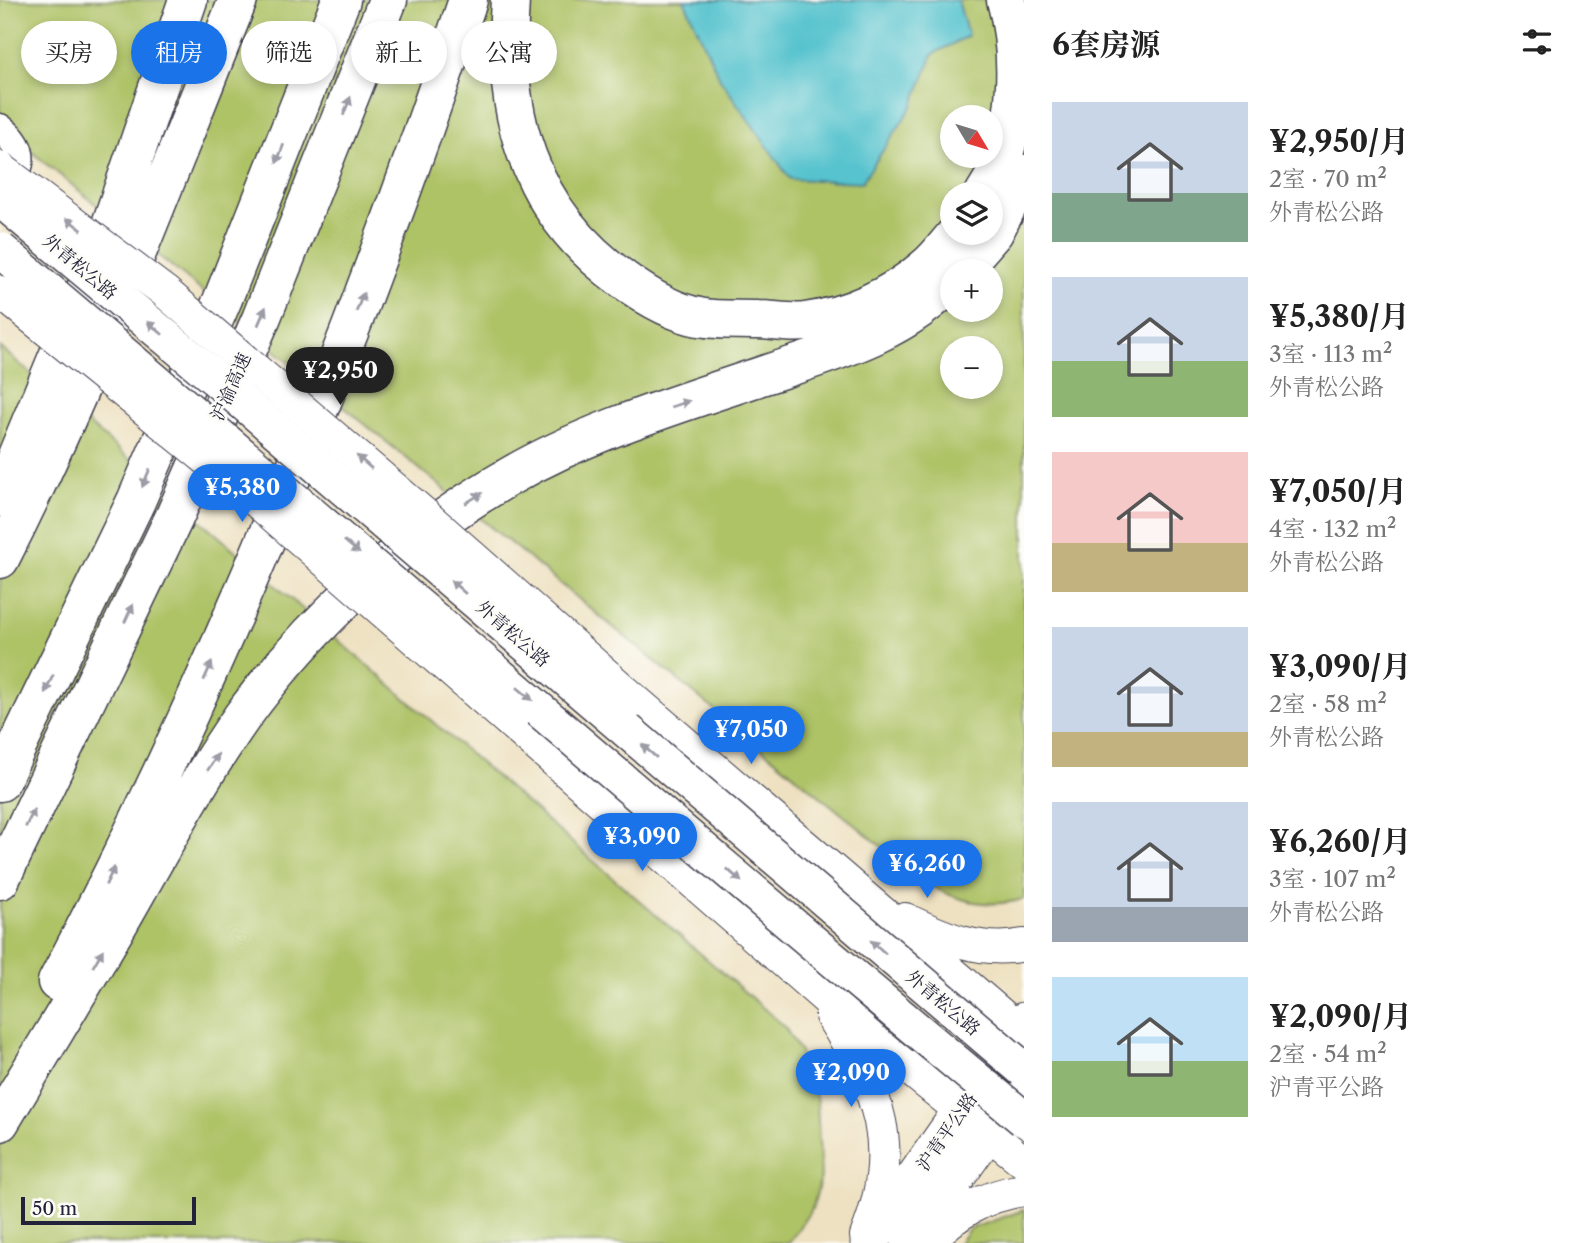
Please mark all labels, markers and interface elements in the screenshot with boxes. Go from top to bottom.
chip: 买房 [21,21,117,84]
chip: 租房 [131,21,227,84]
chip: 筛选 [241,21,337,84]
chip: 新上 [351,21,447,84]
chip: 公寓 [461,21,557,84]
icon: filters [1518,23,1556,61]
text: 6套房源 [1052,26,1160,63]
one-way arrow [342,95,353,116]
north arrow [940,105,1003,168]
map controls [940,105,1003,399]
text: ¥2,950/月 [1269,123,1409,160]
icon: home [1108,130,1192,214]
one-way arrow [274,144,285,165]
text: 2室 · 70 m² [1269,165,1387,193]
button: layers [940,182,1003,245]
text: 外青松公路 [1269,198,1384,226]
one-way arrow [65,218,83,232]
street label: 外青松公路 [38,230,122,304]
button: + [940,259,1003,322]
one-way arrow [355,291,366,312]
text: ¥5,380/月 [1269,298,1410,335]
icon: home [1108,305,1192,389]
one-way arrow [257,306,268,327]
one-way arrow [146,321,163,336]
button: − [940,336,1003,399]
text: 3室 · 113 m² [1269,340,1392,368]
pin: ¥2,950 [283,348,397,407]
street label: 沪渝高速 [206,350,256,424]
text: ¥2,950 [302,356,378,384]
text: 外青松公路 [1269,373,1384,401]
one-way arrow [670,398,691,409]
one-way arrow [355,455,372,470]
pin: ¥5,380 [185,464,299,524]
one-way arrow [140,468,152,488]
text: ¥5,380 [204,473,280,501]
text: ¥7,050/月 [1269,473,1407,510]
icon: home [1108,480,1192,564]
one-way arrow [465,492,484,505]
text: 4室 · 132 m² [1269,515,1397,543]
one-way arrow [343,539,360,554]
text: 外青松公路 [1269,548,1384,576]
one-way arrow [449,579,467,595]
street label: 外青松公路 [472,596,554,672]
one-way arrow [124,603,135,624]
text: ¥3,090/月 [1269,648,1411,685]
icon: home [1108,655,1192,739]
one-way arrow [203,660,214,681]
one-way arrow [43,674,55,694]
one-way arrow [516,686,534,702]
text: 2室 · 58 m² [1269,690,1387,718]
pin: ¥7,050 [694,706,808,766]
text: ¥7,050 [714,715,788,743]
text: 外青松公路 [1269,723,1384,751]
one-way arrow [641,744,658,759]
one-way arrow [206,753,220,771]
one-way arrow [24,808,36,828]
pin: ¥3,090 [585,814,699,873]
text: ¥3,090 [603,822,681,850]
text: ¥6,260/月 [1269,823,1411,860]
icon: home [1108,830,1192,914]
pin: ¥6,260 [870,841,984,900]
text: ¥6,260 [888,849,966,877]
text: 3室 · 107 m² [1269,865,1396,893]
one-way arrow [104,866,116,886]
one-way arrow [725,867,743,883]
text: 外青松公路 [1269,898,1384,926]
one-way arrow [869,940,886,955]
one-way arrow [92,949,105,968]
street label: 外青松公路 [901,966,985,1040]
text: ¥2,090/月 [1269,998,1412,1035]
icon: home [1108,1005,1192,1089]
text: 2室 · 54 m² [1269,1040,1387,1068]
pin: ¥2,090 [794,1050,908,1109]
text: ¥2,090 [812,1058,890,1086]
text: 沪青平公路 [1269,1073,1384,1101]
street label: 沪青平公路 [912,1089,982,1175]
scale bar [21,1194,196,1226]
text: 50 m [32,1197,77,1220]

